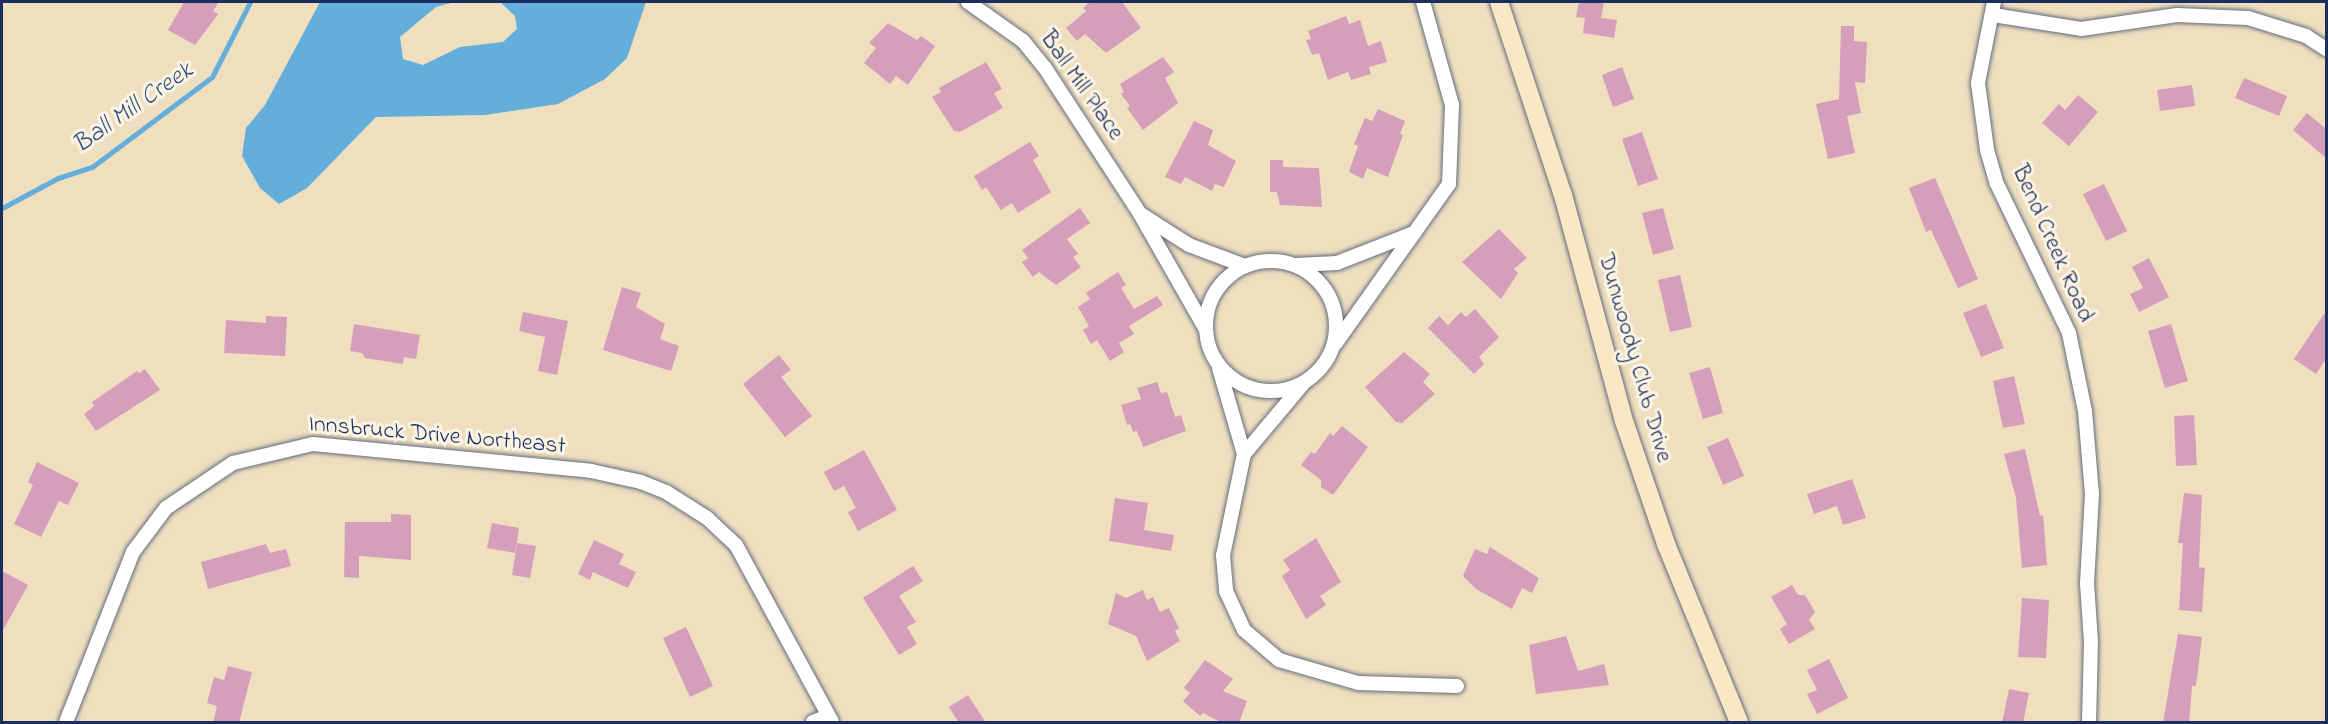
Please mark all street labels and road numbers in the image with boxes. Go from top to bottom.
street label: Ball Mill Place [1033,26,1129,146]
street label: Bend Creek Road [2004,161,2100,327]
street label: Dunwoody Club Drive [1590,250,1678,466]
street label: Innsbruck Drive Northeast [307,410,567,462]

